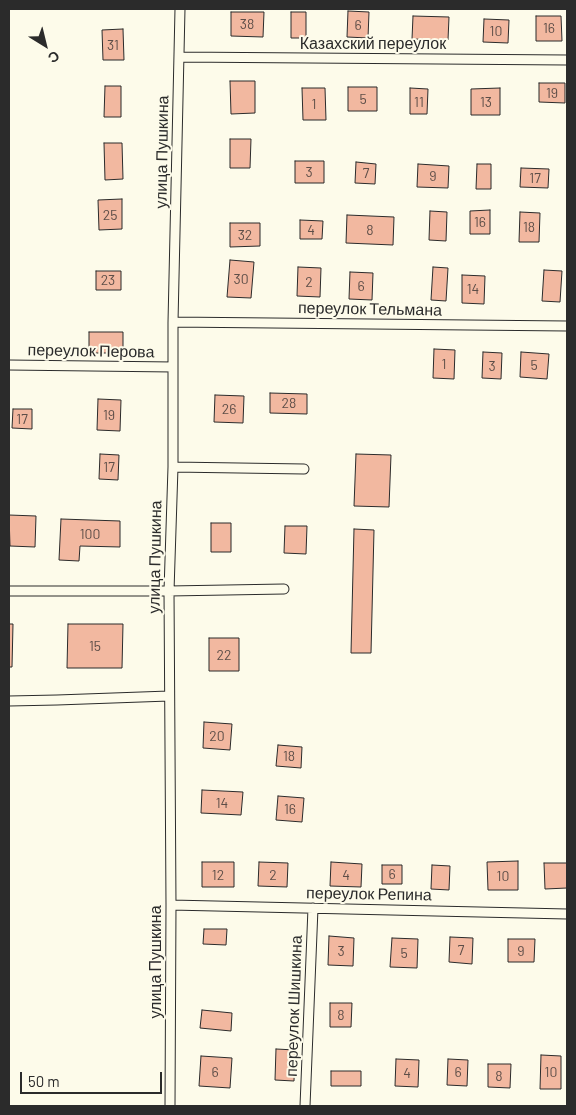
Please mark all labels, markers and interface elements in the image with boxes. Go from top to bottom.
house number: 38 [240,16,254,32]
house number: 6 [354,17,362,33]
north arrow [20,20,70,70]
house number: 16 [543,20,555,36]
house number: 10 [490,23,502,39]
street label: Казахский переулок [300,34,446,54]
house number: 31 [107,37,119,53]
text: С [45,48,63,67]
house number: 19 [546,85,558,101]
house number: 5 [359,91,367,107]
house number: 11 [414,94,424,110]
house number: 13 [480,94,492,110]
street label: улица Пушкина [151,95,173,209]
house number: 1 [312,96,316,112]
house number: 3 [305,164,313,180]
house number: 7 [363,165,369,181]
house number: 9 [429,168,437,184]
house number: 17 [529,170,541,186]
house number: 25 [103,207,117,223]
house number: 16 [474,214,486,230]
house number: 18 [523,219,535,235]
house number: 4 [307,222,315,238]
house number: 8 [366,222,374,238]
house number: 32 [238,227,252,243]
house number: 30 [233,271,249,287]
house number: 23 [101,272,115,288]
house number: 2 [305,274,313,290]
house number: 6 [357,278,365,294]
house number: 14 [467,281,479,297]
street label: переулок Тельмана [298,298,442,320]
street label: переулок Перова [27,340,155,362]
house number: 1 [442,356,446,372]
house number: 5 [530,357,538,373]
house number: 3 [488,358,496,374]
house number: 28 [282,395,296,411]
house number: 26 [222,401,236,417]
house number: 19 [103,407,115,423]
house number: 17 [16,411,28,427]
house number: 17 [103,459,115,475]
street label: улица Пушкина [144,500,166,614]
house number: 100 [80,526,100,542]
house number: 15 [89,638,101,654]
house number: 22 [216,647,232,663]
house number: 20 [209,728,225,744]
house number: 18 [283,748,295,764]
house number: 14 [216,795,228,811]
house number: 16 [284,801,296,817]
house number: 6 [388,866,396,882]
house number: 12 [212,867,224,883]
house number: 2 [269,867,277,883]
house number: 4 [342,867,350,883]
house number: 10 [497,868,509,884]
street label: переулок Репина [306,883,432,905]
street label: улица Пушкина [146,905,166,1019]
street label: переулок Шишкина [282,935,306,1077]
house number: 7 [458,942,464,958]
house number: 3 [337,943,345,959]
house number: 9 [517,943,525,959]
house number: 5 [400,945,408,961]
house number: 8 [337,1007,345,1023]
scale bar [22,1062,165,1094]
house number: 6 [211,1064,219,1080]
house number: 6 [454,1064,462,1080]
house number: 10 [545,1064,557,1080]
house number: 4 [403,1065,411,1081]
house number: 8 [495,1068,503,1084]
text: 50 m [28,1072,60,1090]

